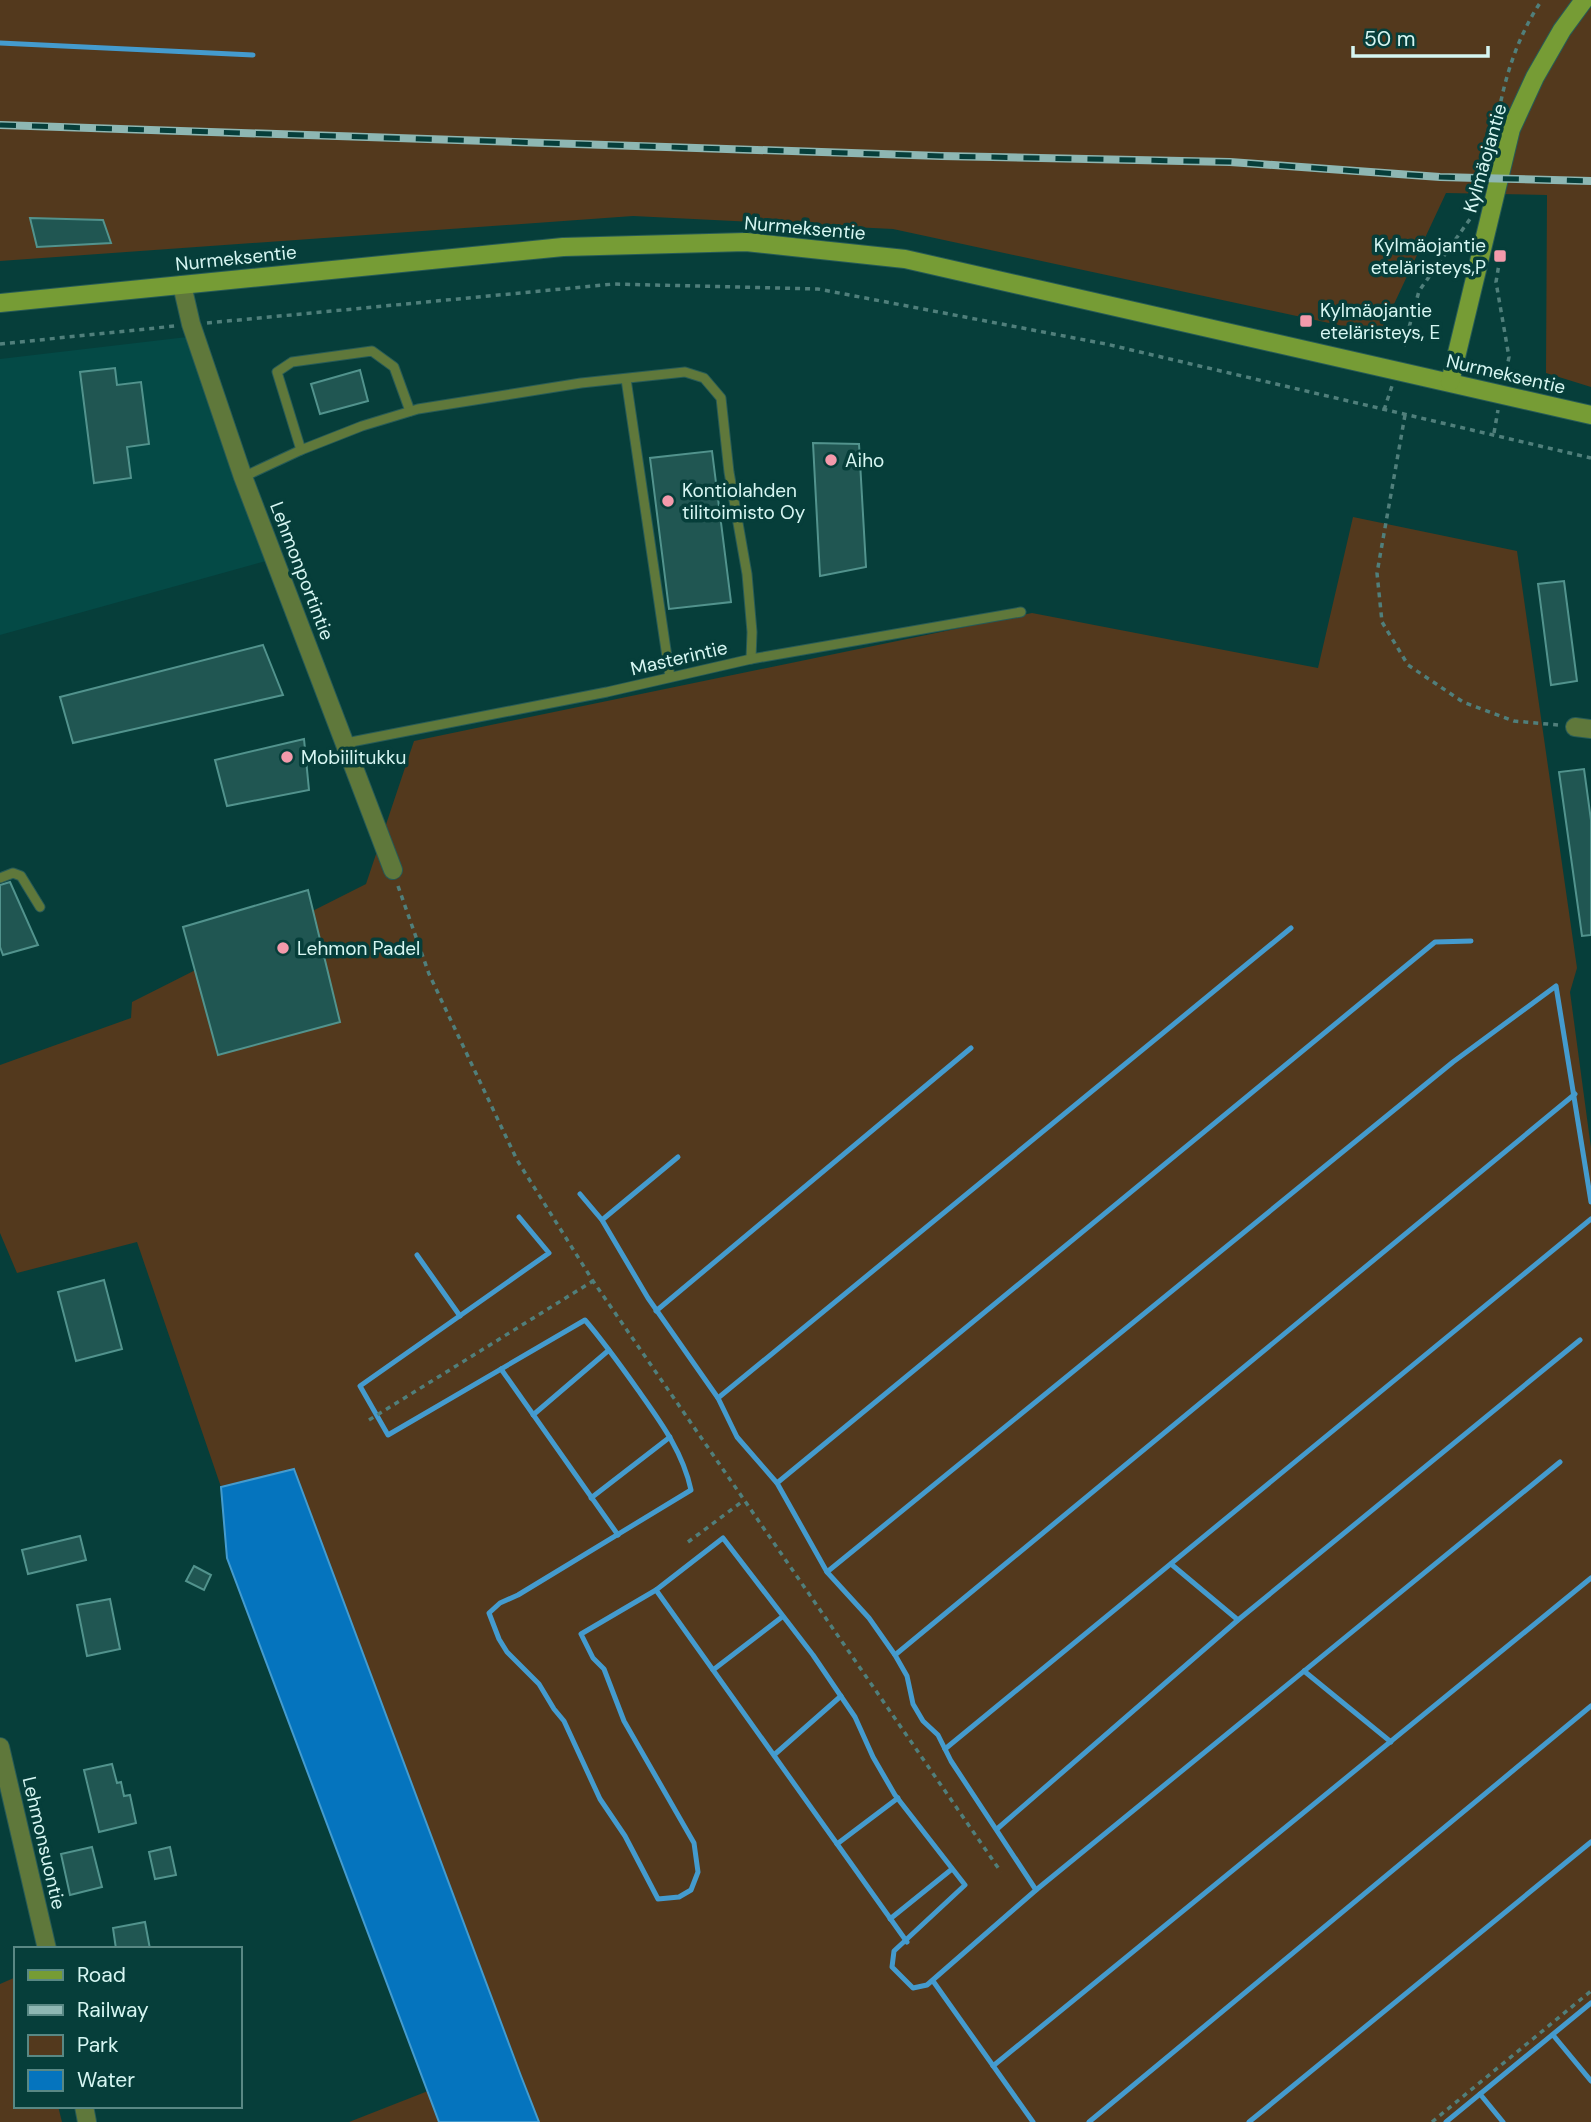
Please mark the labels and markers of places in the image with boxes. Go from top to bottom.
place label: Kylmäojantie eteläristeys,P [1371,233,1486,280]
marker: Kylmäojantie eteläristeys,P [1492,248,1508,264]
place label: Kylmäojantie eteläristeys, E [1320,298,1440,345]
marker: Kylmäojantie eteläristeys, E [1298,313,1314,329]
place label: Aiho [845,448,884,473]
marker: Aiho [823,452,839,468]
place label: Kontiolahden tilitoimisto Oy [682,478,806,525]
marker: Kontiolahden tilitoimisto Oy [660,493,676,509]
place label: Mobiilitukku [301,745,406,770]
marker: Mobiilitukku [279,749,295,765]
place label: Lehmon Padel [297,936,420,961]
marker: Lehmon Padel [275,940,291,956]

